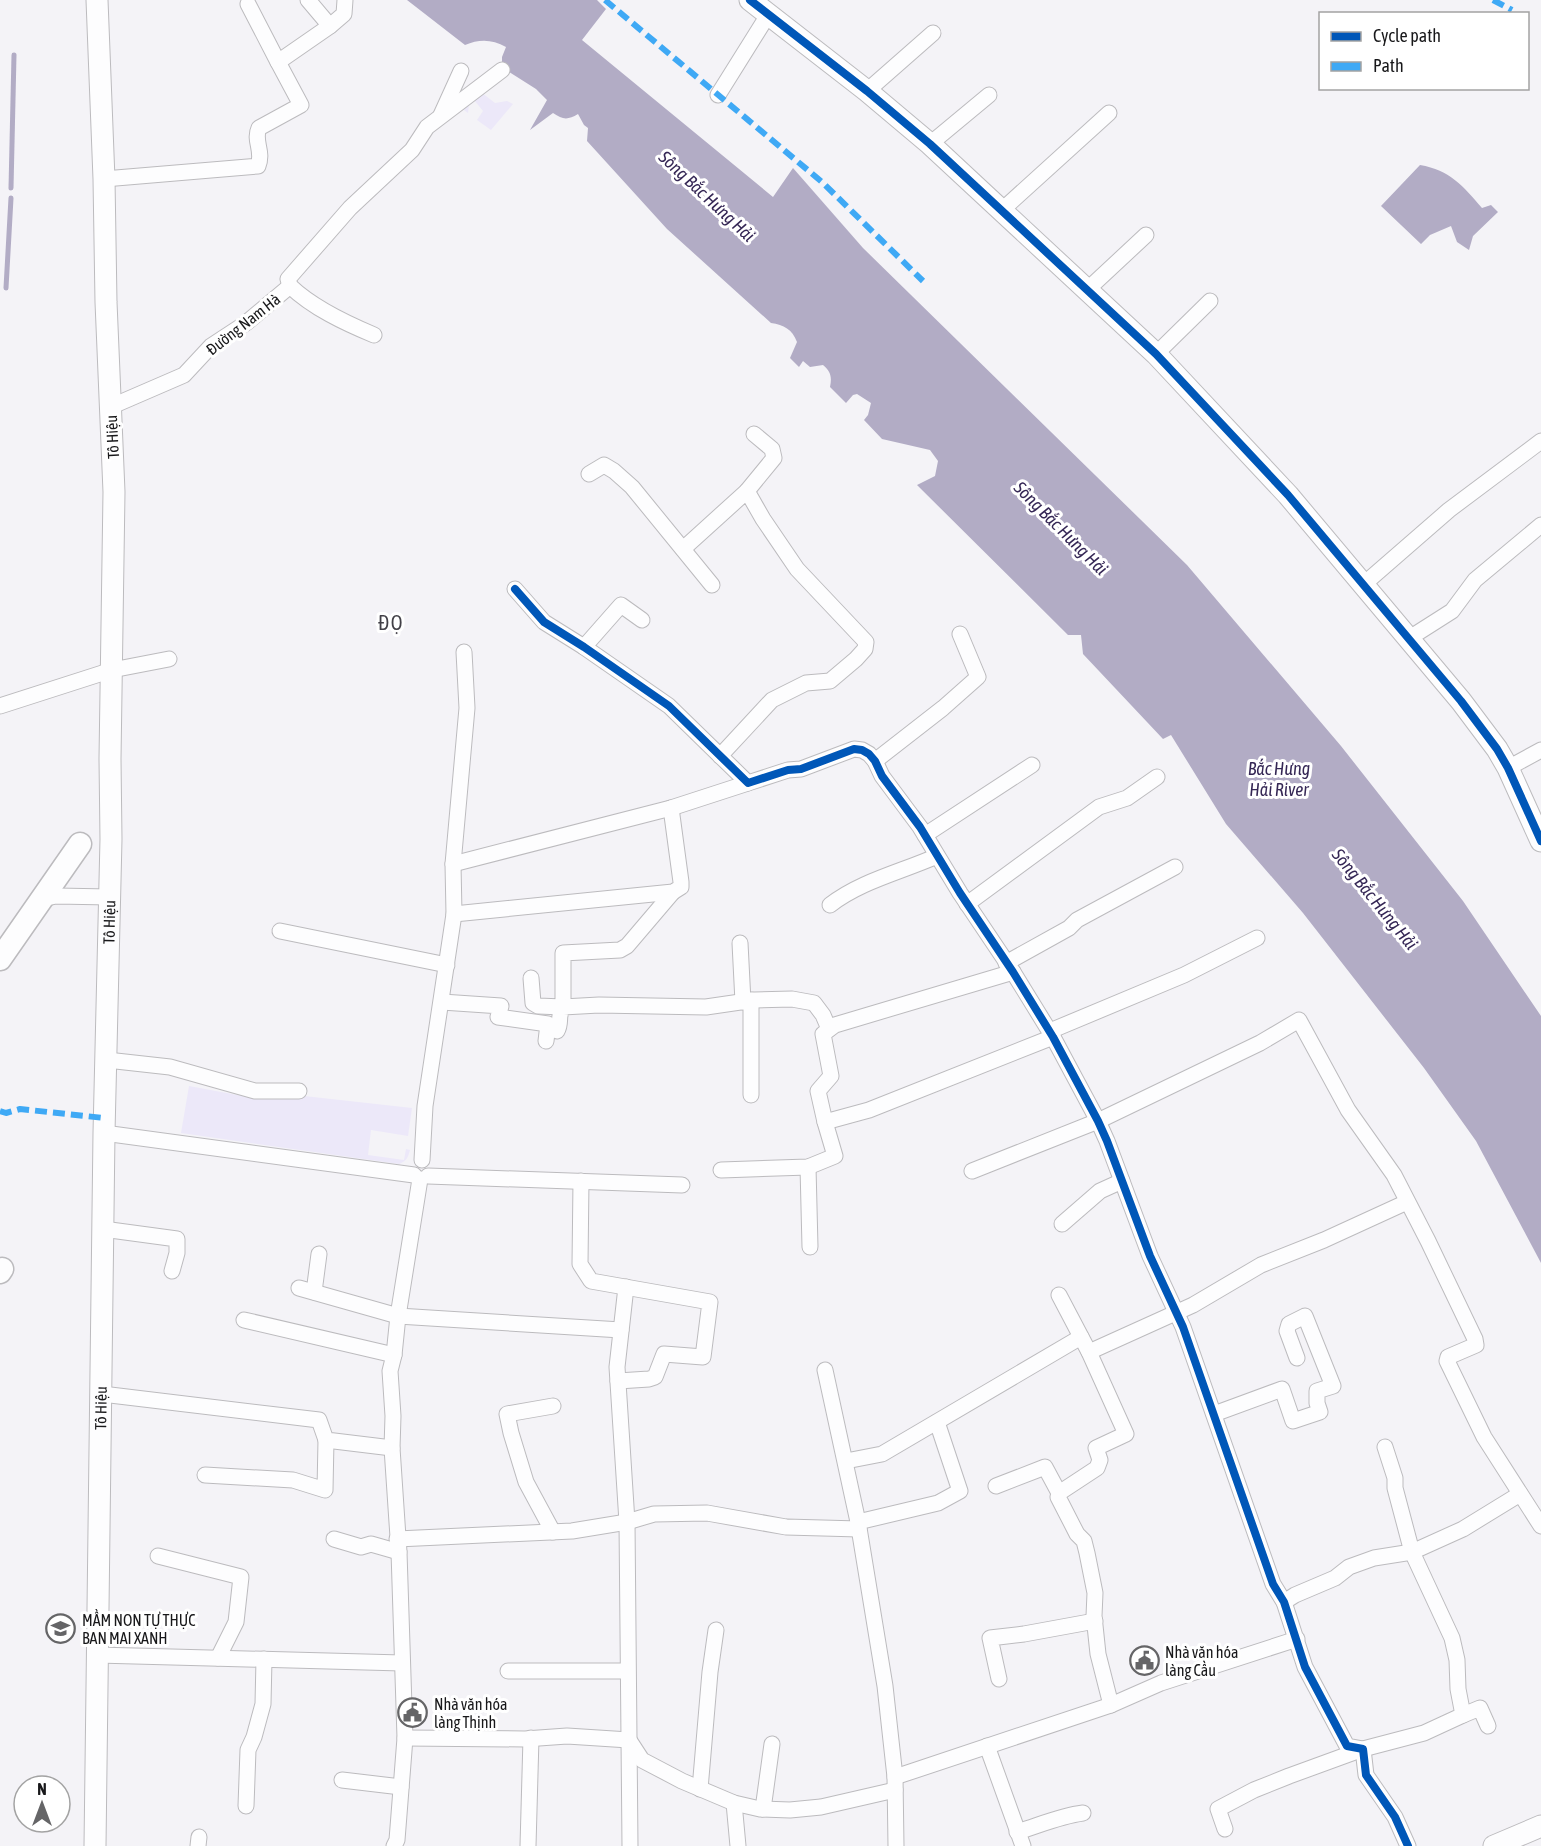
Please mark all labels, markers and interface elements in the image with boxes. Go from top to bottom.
legend [1319,12,1529,90]
text: Cycle path [1373,25,1441,46]
text: Path [1373,55,1404,76]
water label: Sông Bắc Hưng Hải [654,146,759,246]
street label: Đường Nam Hà [203,290,284,359]
street label: Tô Hiệu [102,415,122,459]
water label: Sông Bắc Hưng Hải [1009,476,1112,579]
district label: ĐỌ [378,611,404,634]
water label: Bắc Hưng Hải River [1248,758,1310,800]
water label: Sông Bắc Hưng Hải [1327,844,1422,954]
street label: Tô Hiệu [100,900,119,944]
street label: Tô Hiệu [91,1386,110,1430]
place label: MẦM NON TỰ THỰC BAN MAI XANH [82,1609,196,1647]
school or university icon: MẦM NON TỰ THỰC BAN MAI XANH [45,1613,77,1645]
place label: Nhà văn hóa làng Cầu [1165,1643,1238,1680]
public building icon: Nhà văn hóa làng Cầu [1128,1645,1160,1677]
place label: Nhà văn hóa làng Thịnh [434,1695,507,1732]
public building icon: Nhà văn hóa làng Thịnh [397,1697,429,1729]
north arrow [12,1774,72,1834]
text: N [37,1780,47,1798]

